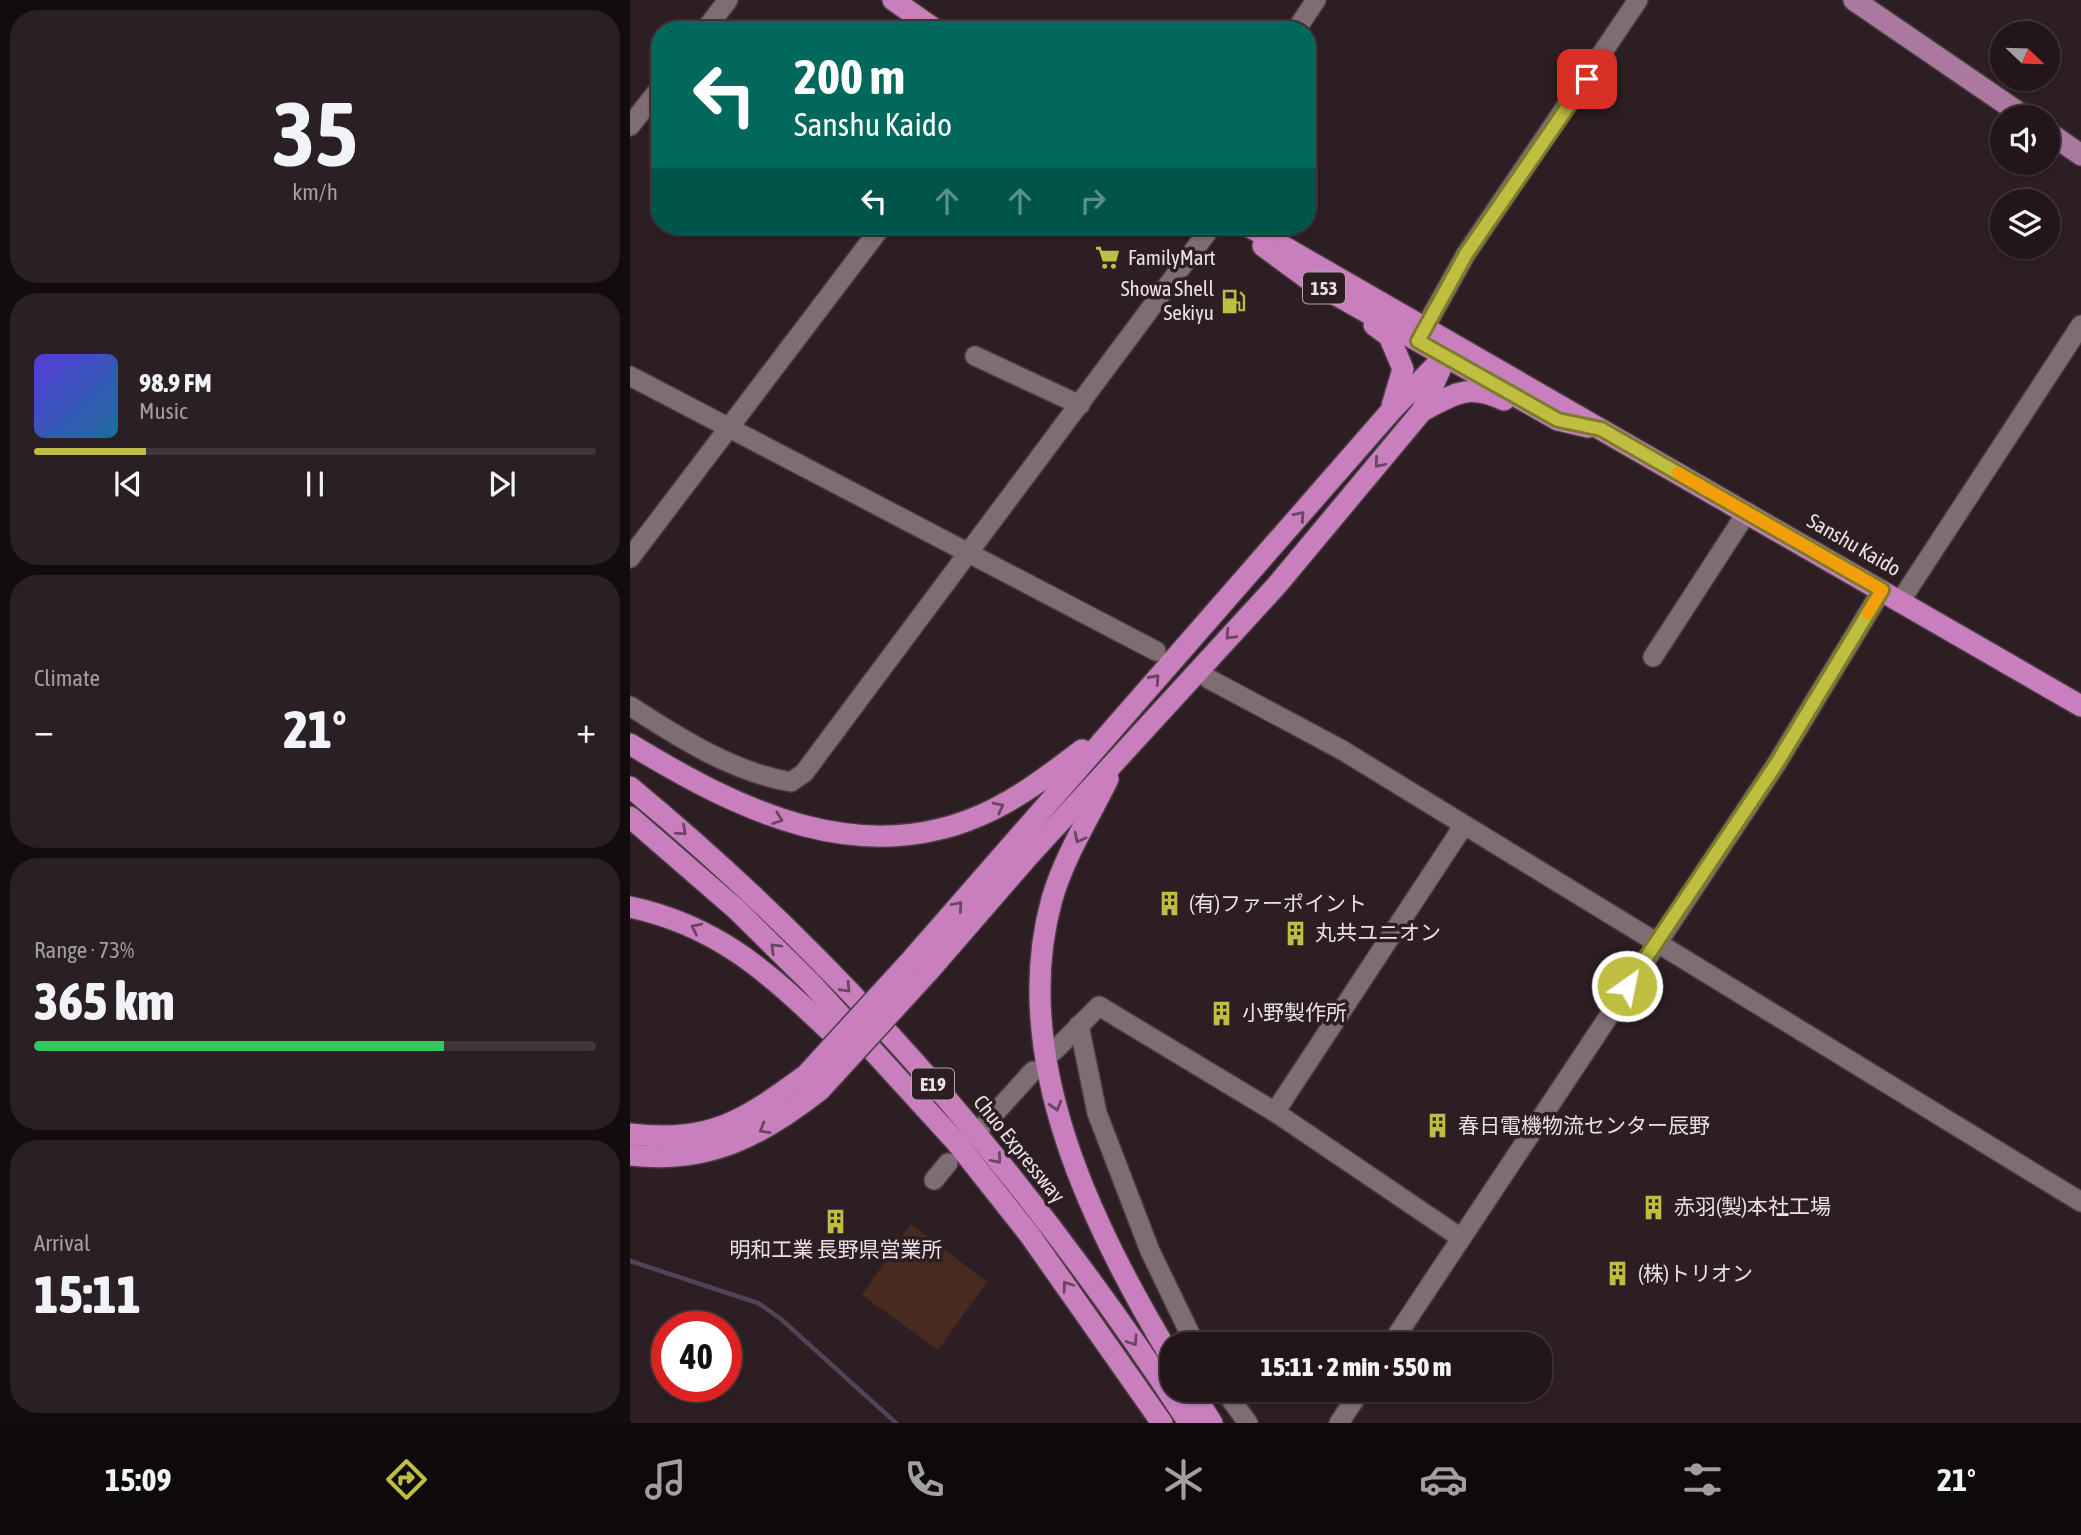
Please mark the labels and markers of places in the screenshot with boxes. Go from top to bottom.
pin [1557,49,1617,109]
supermarket icon: FamilyMart [1094,244,1122,272]
place label: FamilyMart [1128,245,1216,269]
place label: Showa Shell Sekiyu [1121,276,1214,324]
fuel station icon: Showa Shell Sekiyu [1220,287,1248,315]
building icon: (有)ファーポイント [1155,890,1183,918]
place label: (有)ファーポイント [1189,891,1367,915]
building icon: 丸共ユニオン [1281,919,1309,947]
place label: 丸共ユニオン [1315,920,1441,944]
building icon: 小野製作所 [1208,999,1236,1027]
place label: 小野製作所 [1242,1000,1347,1024]
building icon: 春日電機物流センター辰野 [1424,1112,1452,1140]
place label: 春日電機物流センター辰野 [1458,1113,1710,1137]
building icon: 赤羽(製)本社工場 [1640,1193,1668,1221]
place label: 赤羽(製)本社工場 [1674,1194,1831,1218]
building icon: 明和工業 長野県営業所 [822,1207,850,1235]
place label: 明和工業 長野県営業所 [730,1237,942,1261]
building icon: (株)トリオン [1604,1260,1632,1288]
place label: (株)トリオン [1638,1261,1753,1285]

